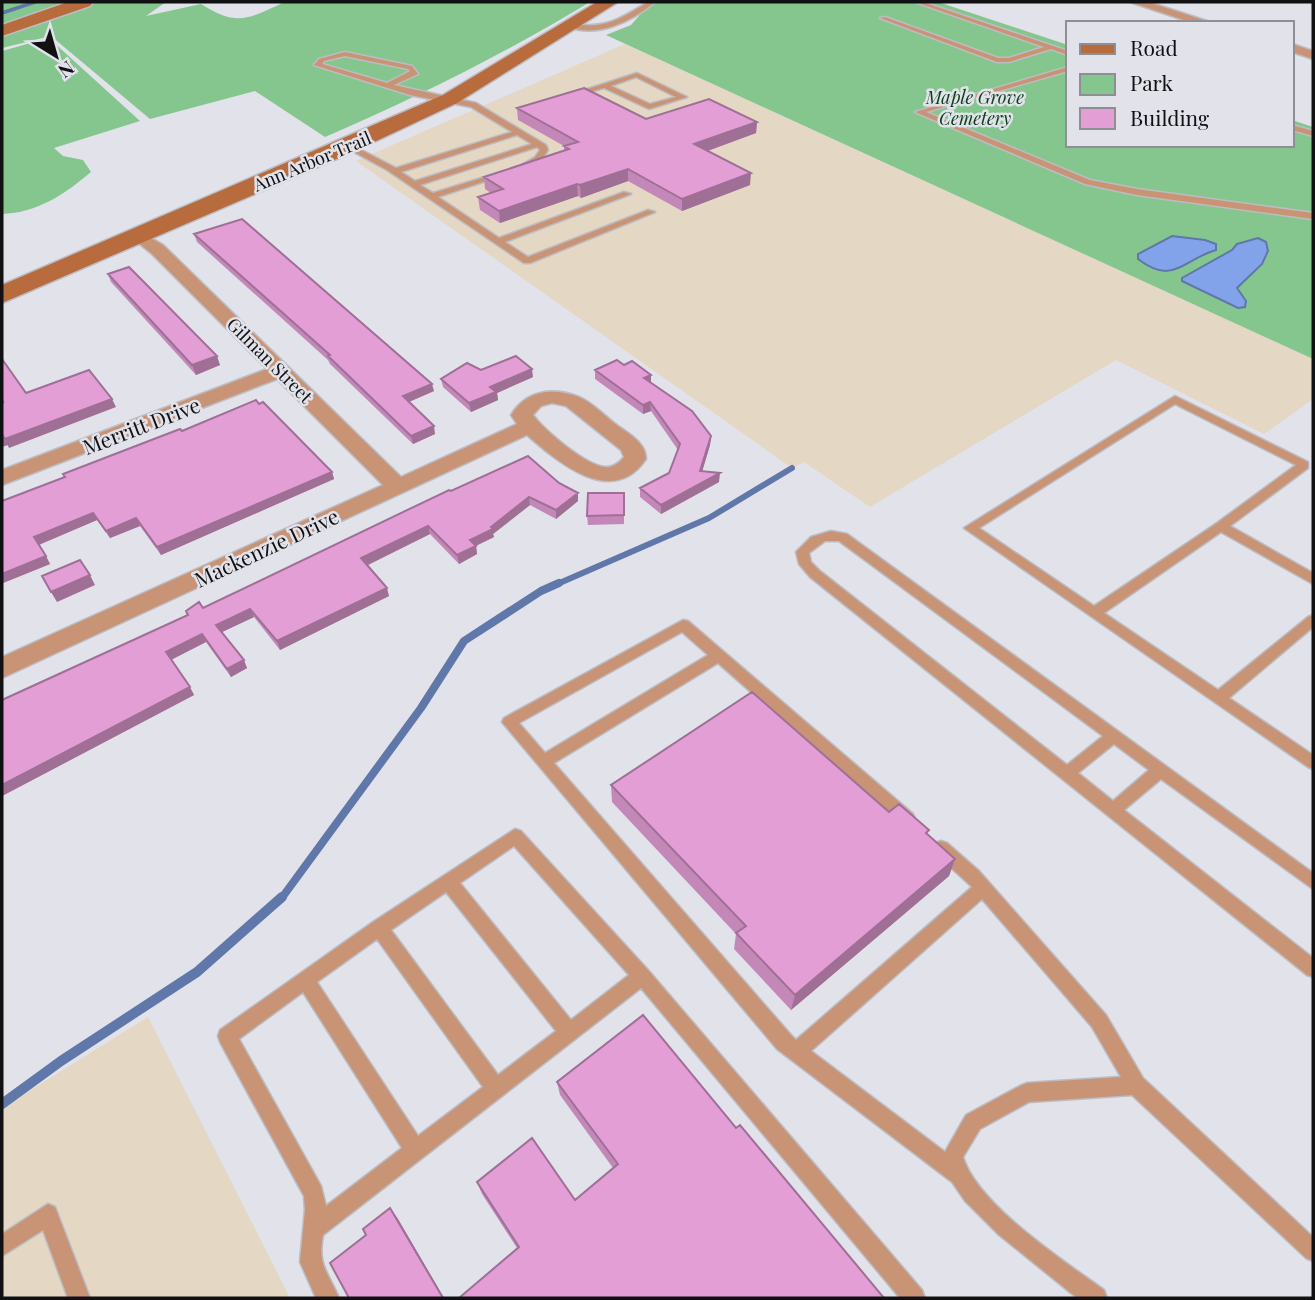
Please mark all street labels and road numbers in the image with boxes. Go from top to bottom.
street label: Ann Arbor Trail [248,125,375,197]
street label: Gilman Street [222,312,318,408]
street label: Merritt Drive [78,390,204,460]
street label: Mackenzie Drive [189,501,343,593]

